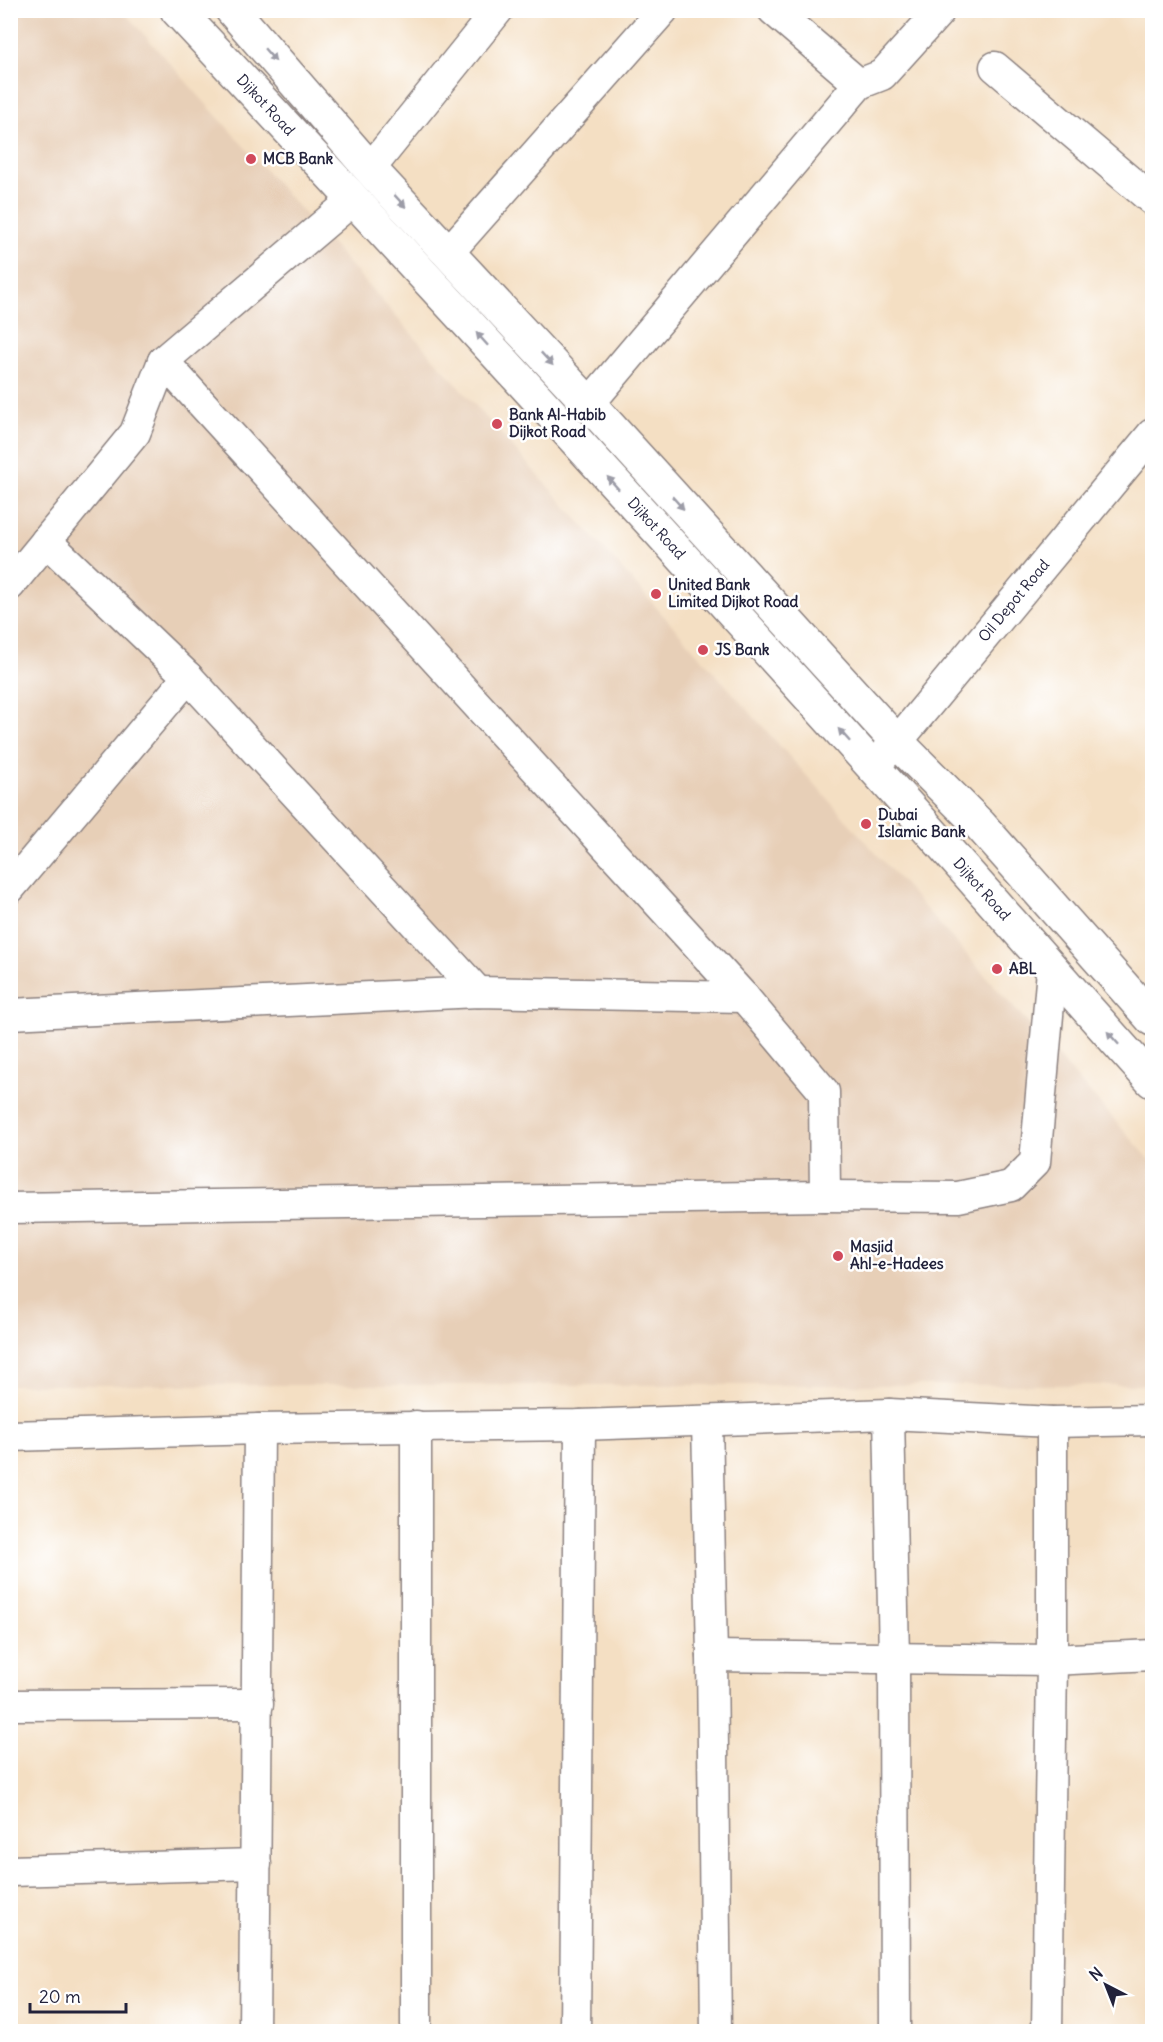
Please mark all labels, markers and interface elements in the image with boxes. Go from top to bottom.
one-way arrow [263,47,277,62]
street label: Dijkot Road [233,70,299,139]
place label: MCB Bank [263,149,334,168]
marker: MCB Bank [244,152,258,166]
one-way arrow [392,193,406,207]
one-way arrow [475,331,489,346]
one-way arrow [539,352,553,366]
place label: Bank Al-Habib Dijkot Road [509,405,606,441]
marker: Bank Al-Habib Dijkot Road [490,417,504,431]
one-way arrow [606,475,620,490]
street label: Dijkot Road [624,493,690,563]
one-way arrow [671,495,685,510]
street label: Oil Depot Road [974,555,1053,646]
place label: United Bank Limited Dijkot Road [668,575,799,611]
marker: United Bank Limited Dijkot Road [649,587,663,601]
place label: JS Bank [715,640,770,659]
marker: JS Bank [696,643,710,657]
one-way arrow [838,728,851,743]
place label: Dubai Islamic Bank [878,805,966,841]
marker: Dubai Islamic Bank [859,817,873,831]
street label: Dijkot Road [949,854,1015,924]
place label: ABL [1009,959,1037,978]
marker: ABL [990,962,1004,976]
one-way arrow [1106,1030,1120,1045]
place label: Masjid Ahl-e-Hadees [850,1237,944,1273]
marker: Masjid Ahl-e-Hadees [831,1249,845,1263]
north arrow [1076,1955,1136,2015]
text: N [1085,1963,1107,1985]
scale bar [30,1976,126,2014]
text: 20 m [39,1985,81,2008]

